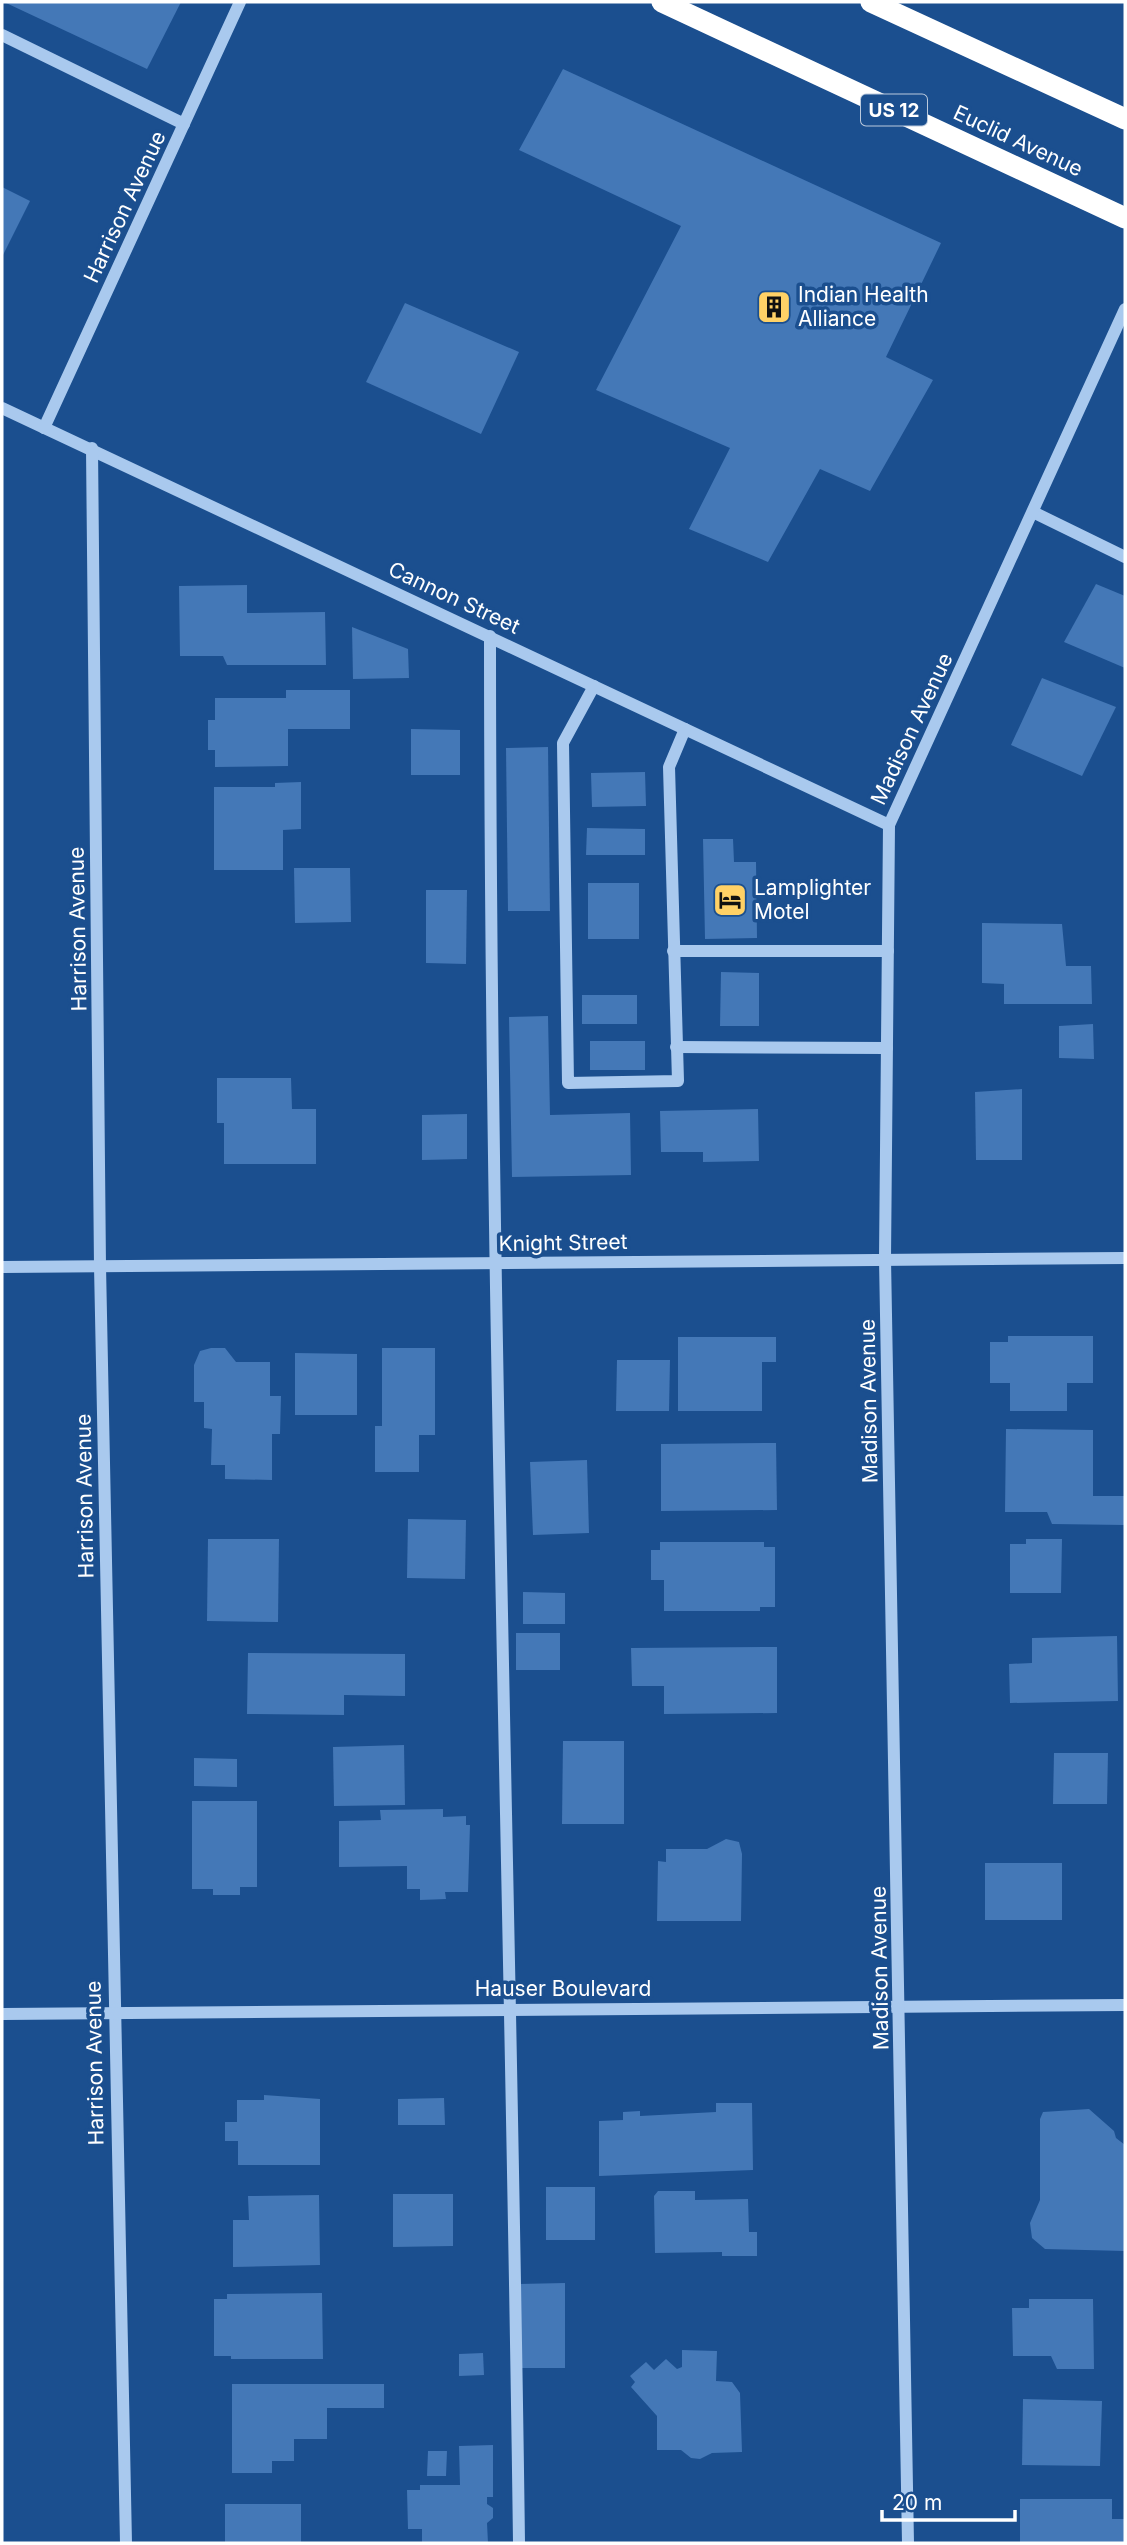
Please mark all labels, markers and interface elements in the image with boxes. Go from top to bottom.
road number: US 12 [861,94,927,125]
street label: Euclid Avenue [950,100,1087,181]
street label: Harrison Avenue [78,127,171,287]
place label: Indian Health Alliance [798,282,929,331]
building icon: Indian Health Alliance [755,288,793,326]
street label: Cannon Street [385,556,524,639]
street label: Madison Avenue [865,649,958,809]
street label: Harrison Avenue [64,846,91,1012]
place label: Lamplighter Motel [754,875,871,924]
hotel icon: Lamplighter Motel [711,881,749,919]
street label: Knight Street [498,1229,628,1256]
street label: Madison Avenue [855,1319,882,1483]
street label: Harrison Avenue [71,1413,98,1579]
street label: Madison Avenue [866,1886,893,2050]
street label: Hauser Boulevard [475,1976,651,2001]
street label: Harrison Avenue [81,1980,108,2146]
scale bar [882,2478,1015,2522]
text: 20 m [892,2490,942,2515]

